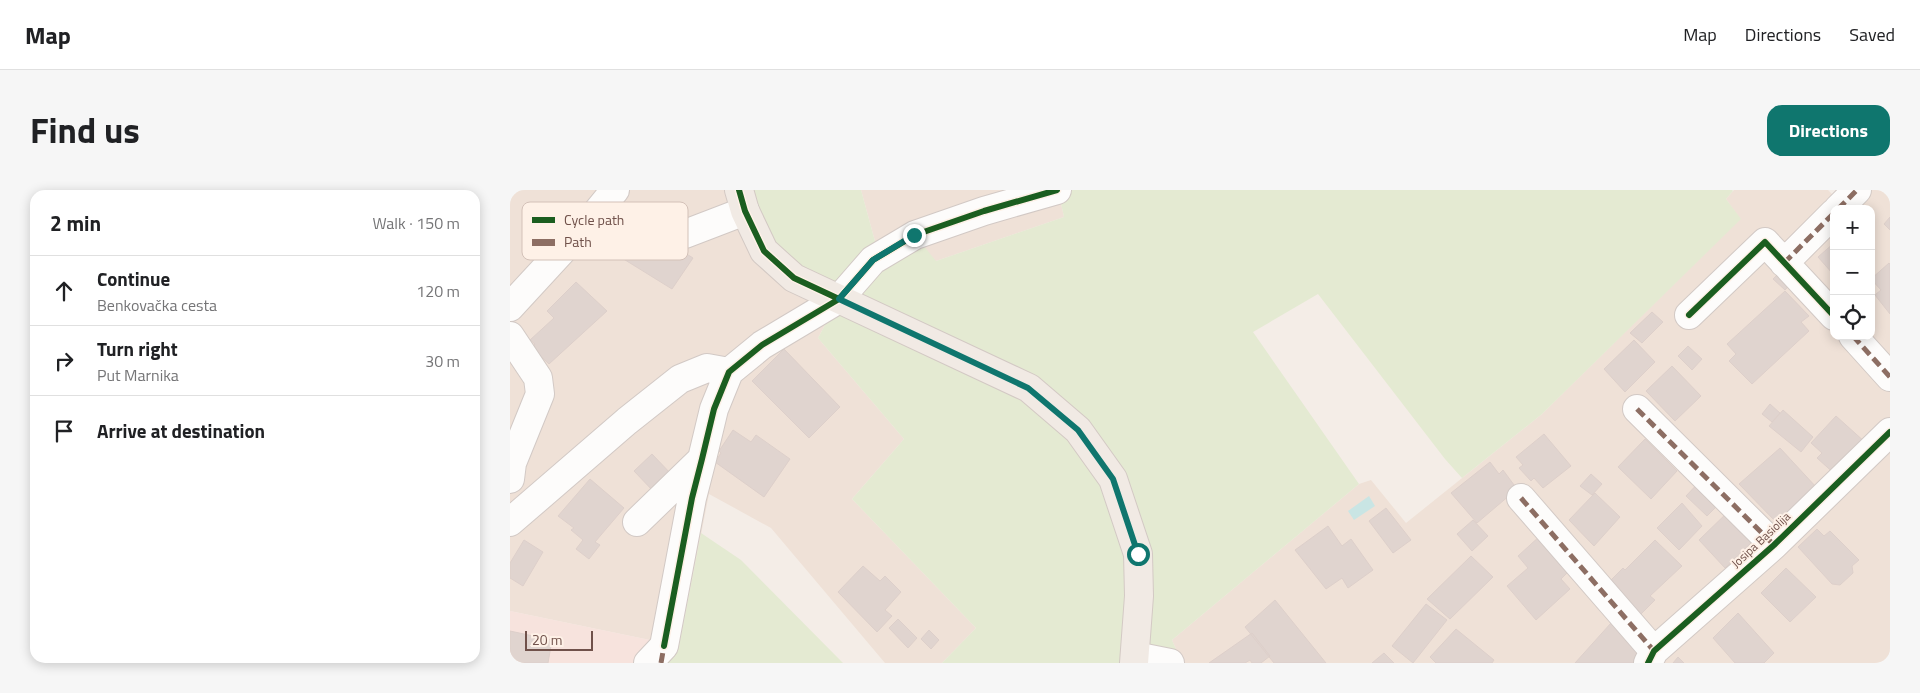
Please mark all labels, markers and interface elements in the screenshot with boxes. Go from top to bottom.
text: Map [25,17,71,53]
text: Map [1683,21,1717,48]
text: Directions [1745,21,1821,48]
text: Saved [1849,21,1895,48]
text: Find us [30,103,140,157]
button: Directions [1767,105,1890,156]
legend [522,202,688,260]
map controls [1830,205,1875,340]
button: + [1830,205,1875,250]
text: 2 min [50,207,101,239]
text: Cycle path [564,209,624,230]
text: Walk · 150 m [372,211,460,235]
route end [903,224,926,247]
text: Path [564,231,592,252]
button: − [1830,250,1875,295]
text: Continue [97,264,170,293]
icon: ahead [50,277,78,305]
text: 120 m [416,279,460,303]
text: Benkovačka cesta [97,293,217,317]
button: locate [1830,295,1875,340]
text: Turn right [97,334,178,363]
icon: right [50,347,78,375]
text: 30 m [425,349,460,373]
text: Put Marnika [97,363,179,387]
text: Arrive at destination [97,416,265,445]
icon: arrive [50,417,78,445]
street label: Josipa Basiolija [1727,507,1795,572]
route start [1127,543,1150,566]
scale bar [525,628,592,651]
text: 20 m [532,629,562,650]

